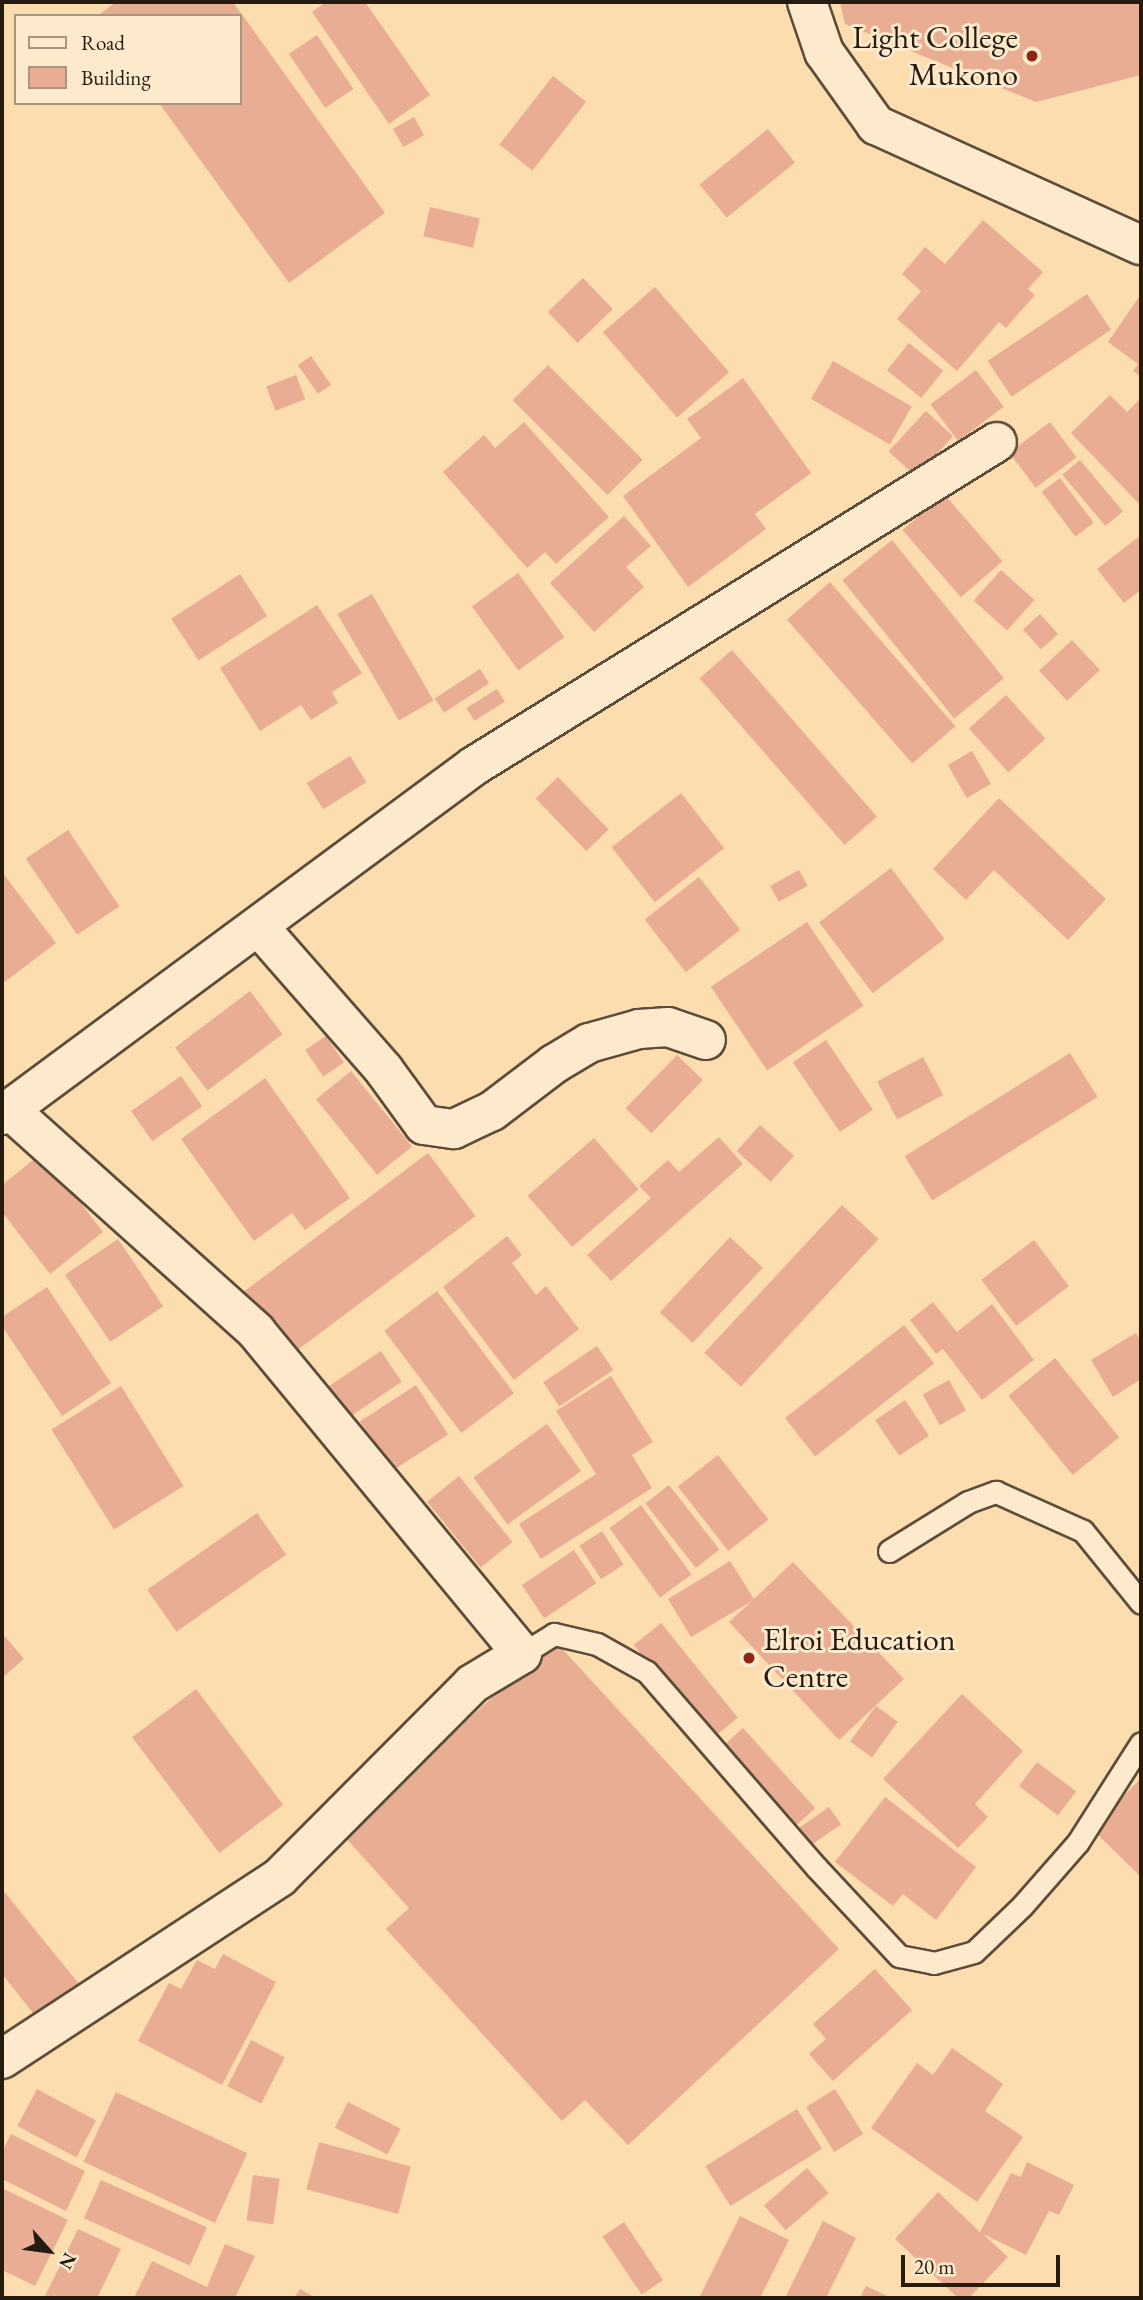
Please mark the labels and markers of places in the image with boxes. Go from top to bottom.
place label: Light College Mukono [852,19,1018,94]
marker: Light College Mukono [1024,48,1040,64]
place label: Elroi Education Centre [763,1621,956,1696]
marker: Elroi Education Centre [741,1650,757,1666]

